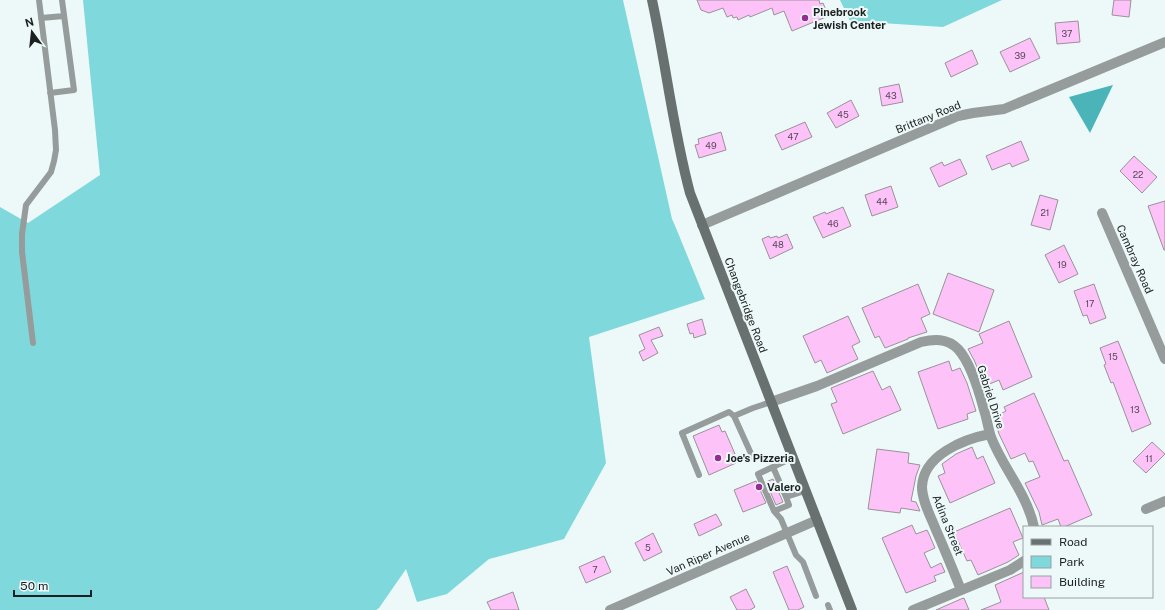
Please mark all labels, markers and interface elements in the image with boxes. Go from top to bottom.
place label: Pinebrook Jewish Center [813,6,886,31]
north arrow [12,12,52,52]
marker: Pinebrook Jewish Center [800,13,810,23]
text: N [24,15,35,29]
house number: 37 [1062,28,1072,39]
house number: 39 [1014,50,1026,61]
house number: 43 [885,90,897,101]
street label: Brittany Road [894,98,962,136]
house number: 45 [837,109,849,120]
house number: 47 [787,131,799,142]
house number: 49 [705,140,717,151]
house number: 22 [1133,169,1143,180]
house number: 44 [876,196,888,207]
house number: 21 [1040,207,1050,218]
house number: 46 [827,218,839,229]
street label: Cambray Road [1114,223,1156,295]
house number: 48 [772,239,784,250]
street label: Changebridge Road [722,256,770,354]
house number: 19 [1057,259,1067,270]
house number: 17 [1085,298,1095,309]
house number: 15 [1108,351,1118,362]
street label: Gabriel Drive [975,364,1007,430]
house number: 13 [1130,404,1140,415]
place label: Joe's Pizzeria [726,452,794,464]
marker: Joe's Pizzeria [713,453,723,463]
house number: 11 [1145,453,1153,464]
place label: Valero [767,481,801,493]
marker: Valero [754,482,764,492]
street label: Adina Street [930,493,966,557]
legend [1023,526,1153,598]
street label: Van Riper Avenue [665,530,751,578]
text: Road [1059,535,1087,549]
house number: 5 [645,542,651,553]
text: Park [1059,555,1085,569]
house number: 7 [592,564,598,575]
scale bar [14,572,91,598]
text: Building [1059,575,1105,589]
text: 50 m [20,579,48,593]

